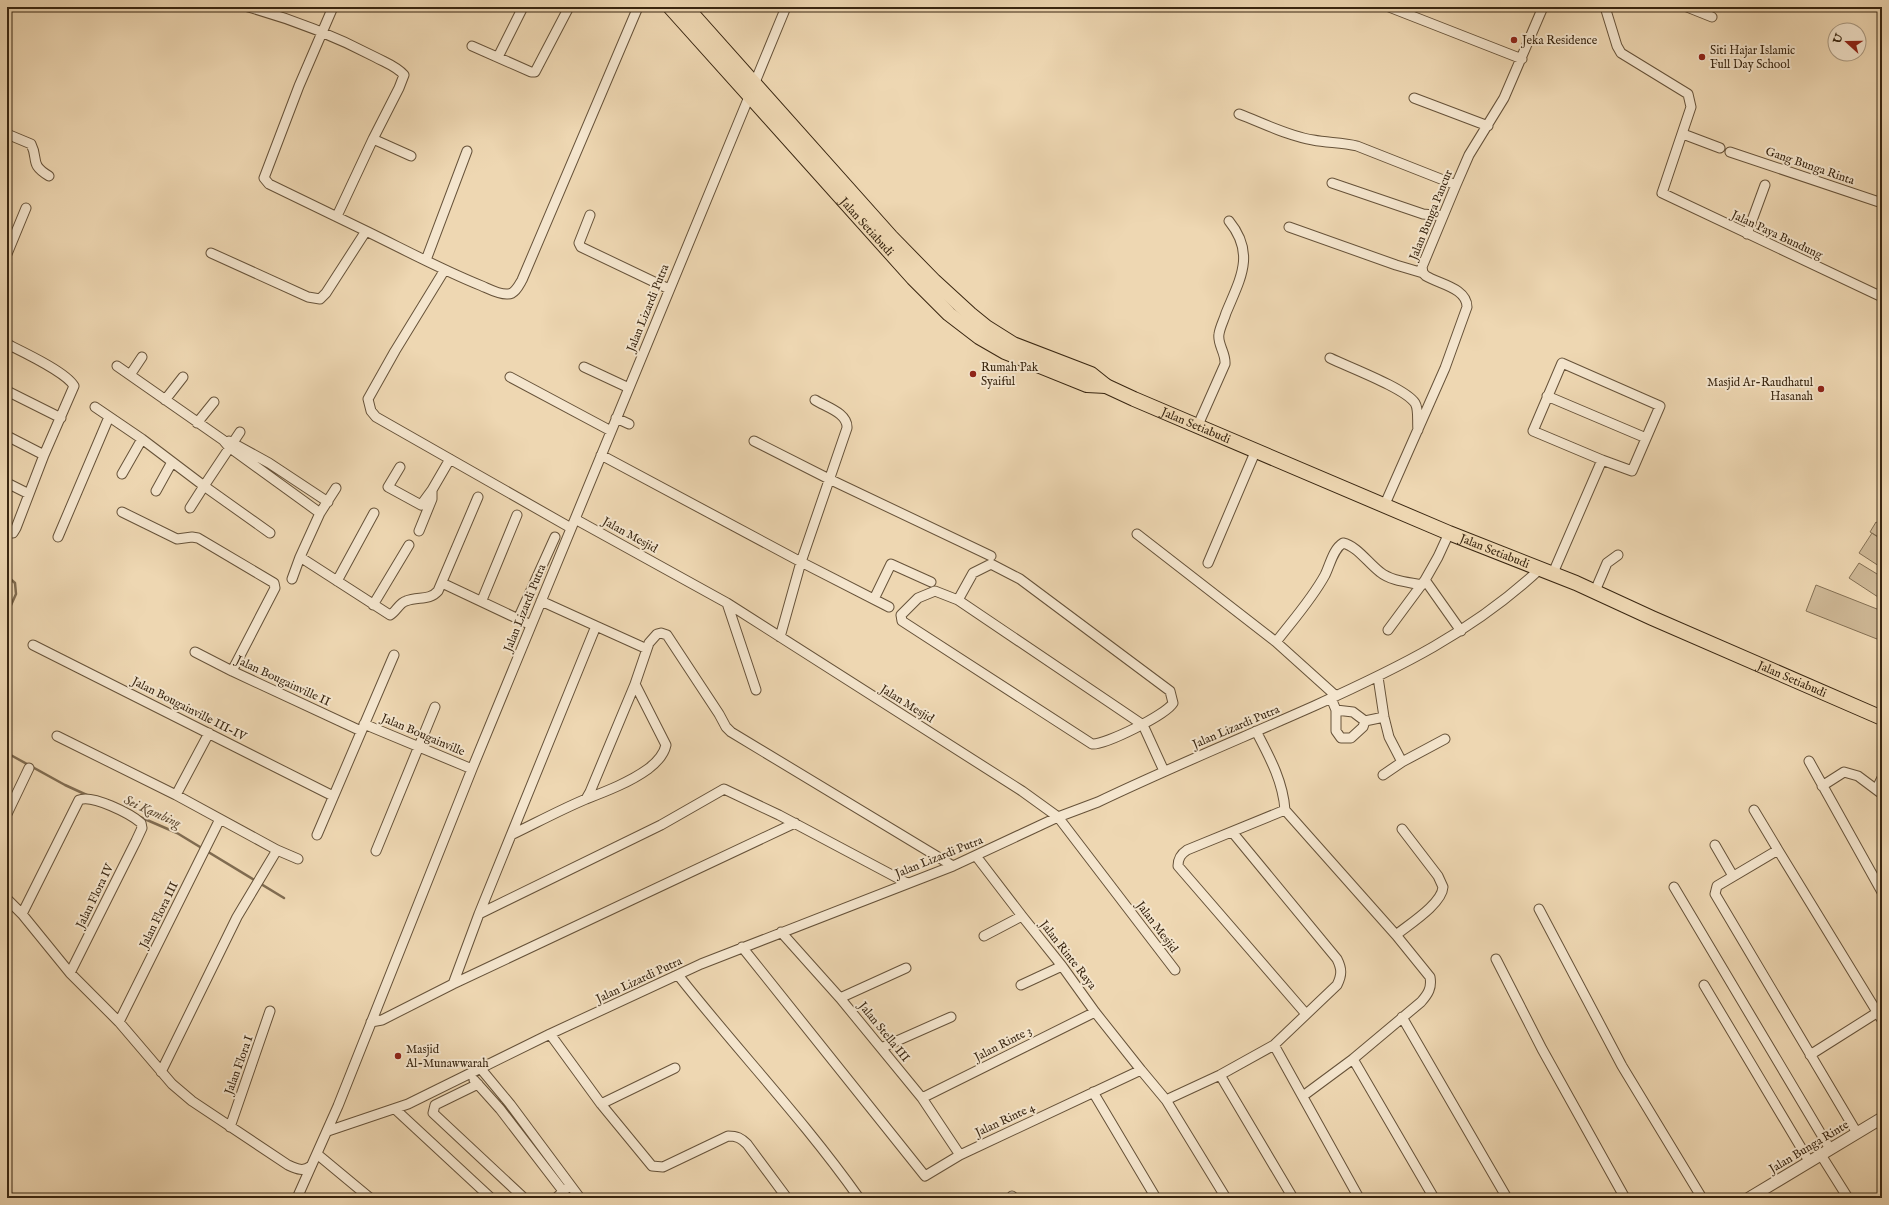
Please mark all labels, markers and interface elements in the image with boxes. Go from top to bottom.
north arrow [1827,22,1867,62]
text: U [1830,31,1847,47]
place label: Jeka Residence [1520,33,1598,49]
marker: Jeka Residence [1509,35,1519,45]
place label: Siti Hajar Islamic Full Day School [1710,43,1795,72]
marker: Siti Hajar Islamic Full Day School [1697,52,1707,62]
street label: Gang Bunga Rinta [1764,144,1857,189]
street label: Jalan Bunga Pancur [1405,167,1457,265]
street label: Jalan Setiabudi [835,193,897,259]
street label: Jalan Paya Bundung [1727,206,1825,264]
street label: Jalan Lizardi Putra [623,261,674,356]
place label: Rumah Pak Syaiful [981,360,1039,389]
marker: Rumah Pak Syaiful [968,369,978,379]
place label: Masjid Ar-Raudhatul Hasanah [1707,375,1814,404]
marker: Masjid Ar-Raudhatul Hasanah [1816,384,1826,394]
street label: Jalan Setiabudi [1157,403,1233,447]
street label: Jalan Mesjid [598,513,661,557]
street label: Jalan Setiabudi [1455,530,1532,571]
street label: Jalan Lizardi Putra [500,561,551,656]
street label: Jalan Bougainville II [231,652,333,710]
street label: Jalan Setiabudi [1753,657,1829,701]
street label: Jalan Bougainville III-IV [127,673,250,746]
street label: Jalan Mesjid [875,681,937,728]
street label: Jalan Lizardi Putra [1188,702,1283,754]
street label: Jalan Bougainville [377,710,468,761]
water label: Sei Kambing [120,792,184,833]
street label: Jalan Lizardi Putra [891,832,986,883]
street label: Jalan Flora IV [72,860,118,933]
street label: Jalan Flora III [136,879,182,953]
street label: Jalan Mesjid [1131,897,1182,957]
street label: Jalan Rinte Raya [1034,916,1100,994]
street label: Jalan Lizardi Putra [592,953,686,1008]
street label: Jalan Stella III [853,997,913,1066]
street label: Jalan Rinte 3 [970,1023,1035,1067]
street label: Jalan Flora I [221,1033,258,1099]
place label: Masjid Al-Munawwarah [405,1042,489,1071]
marker: Masjid Al-Munawwarah [393,1051,403,1061]
street label: Jalan Rinte 4 [971,1100,1038,1142]
street label: Jalan Bunga Rinte [1765,1117,1853,1179]

